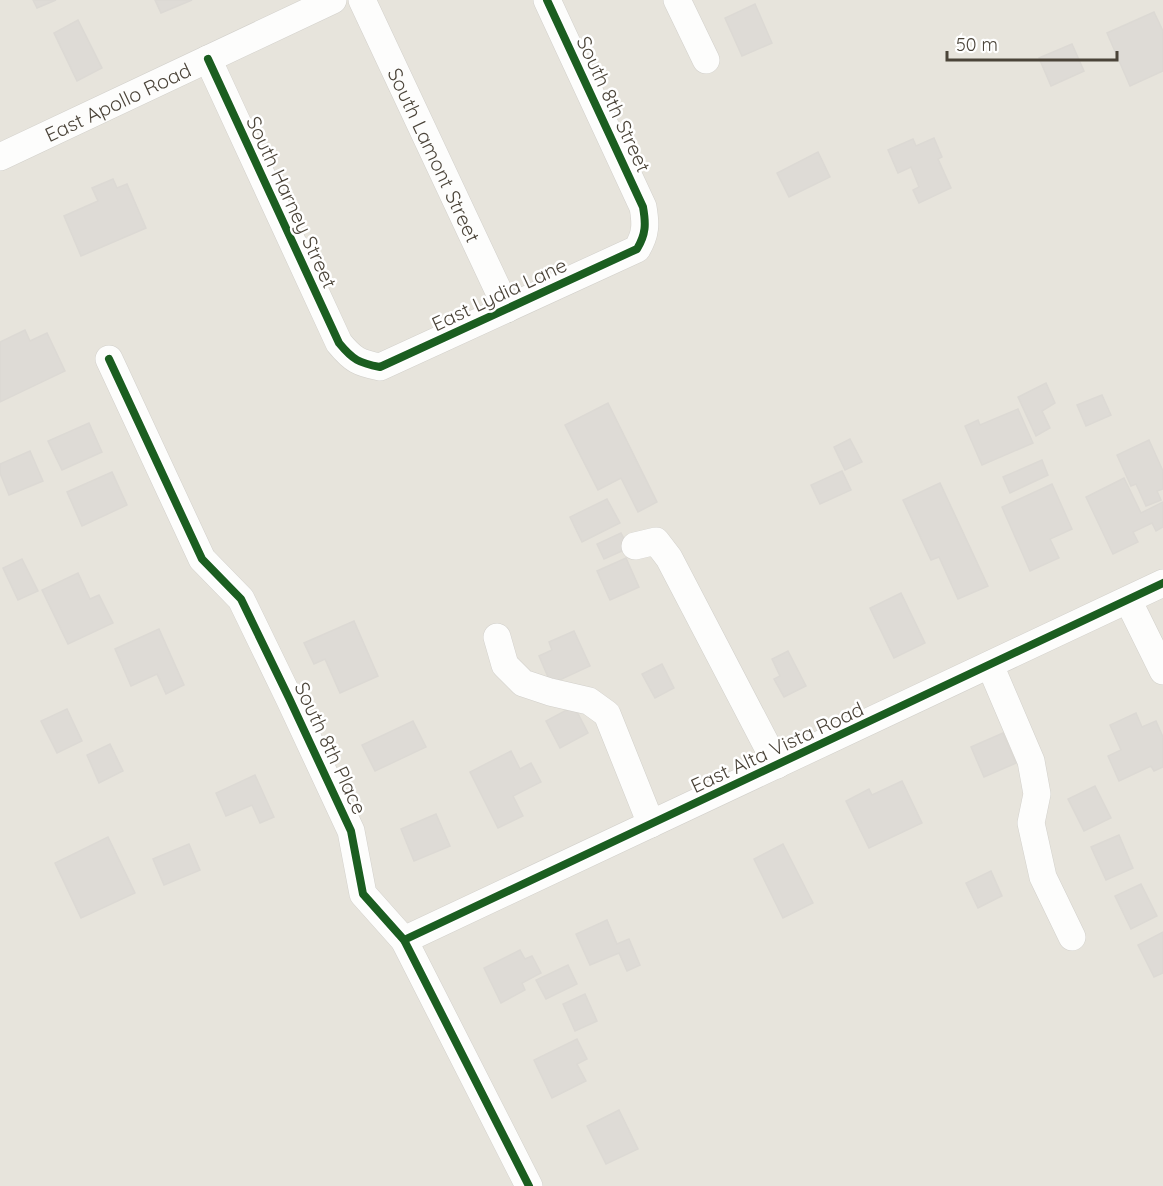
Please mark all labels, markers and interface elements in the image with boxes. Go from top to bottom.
scale bar [947,24,1116,62]
street label: South 8th Street [572,32,657,176]
text: 50 m [956,33,998,56]
street label: East Apollo Road [41,56,195,147]
street label: South Lamont Street [383,63,486,246]
street label: South Harney Street [241,112,343,292]
street label: East Lydia Lane [427,252,571,336]
street label: South 8th Place [289,678,373,818]
street label: East Alta Vista Road [687,696,867,798]

